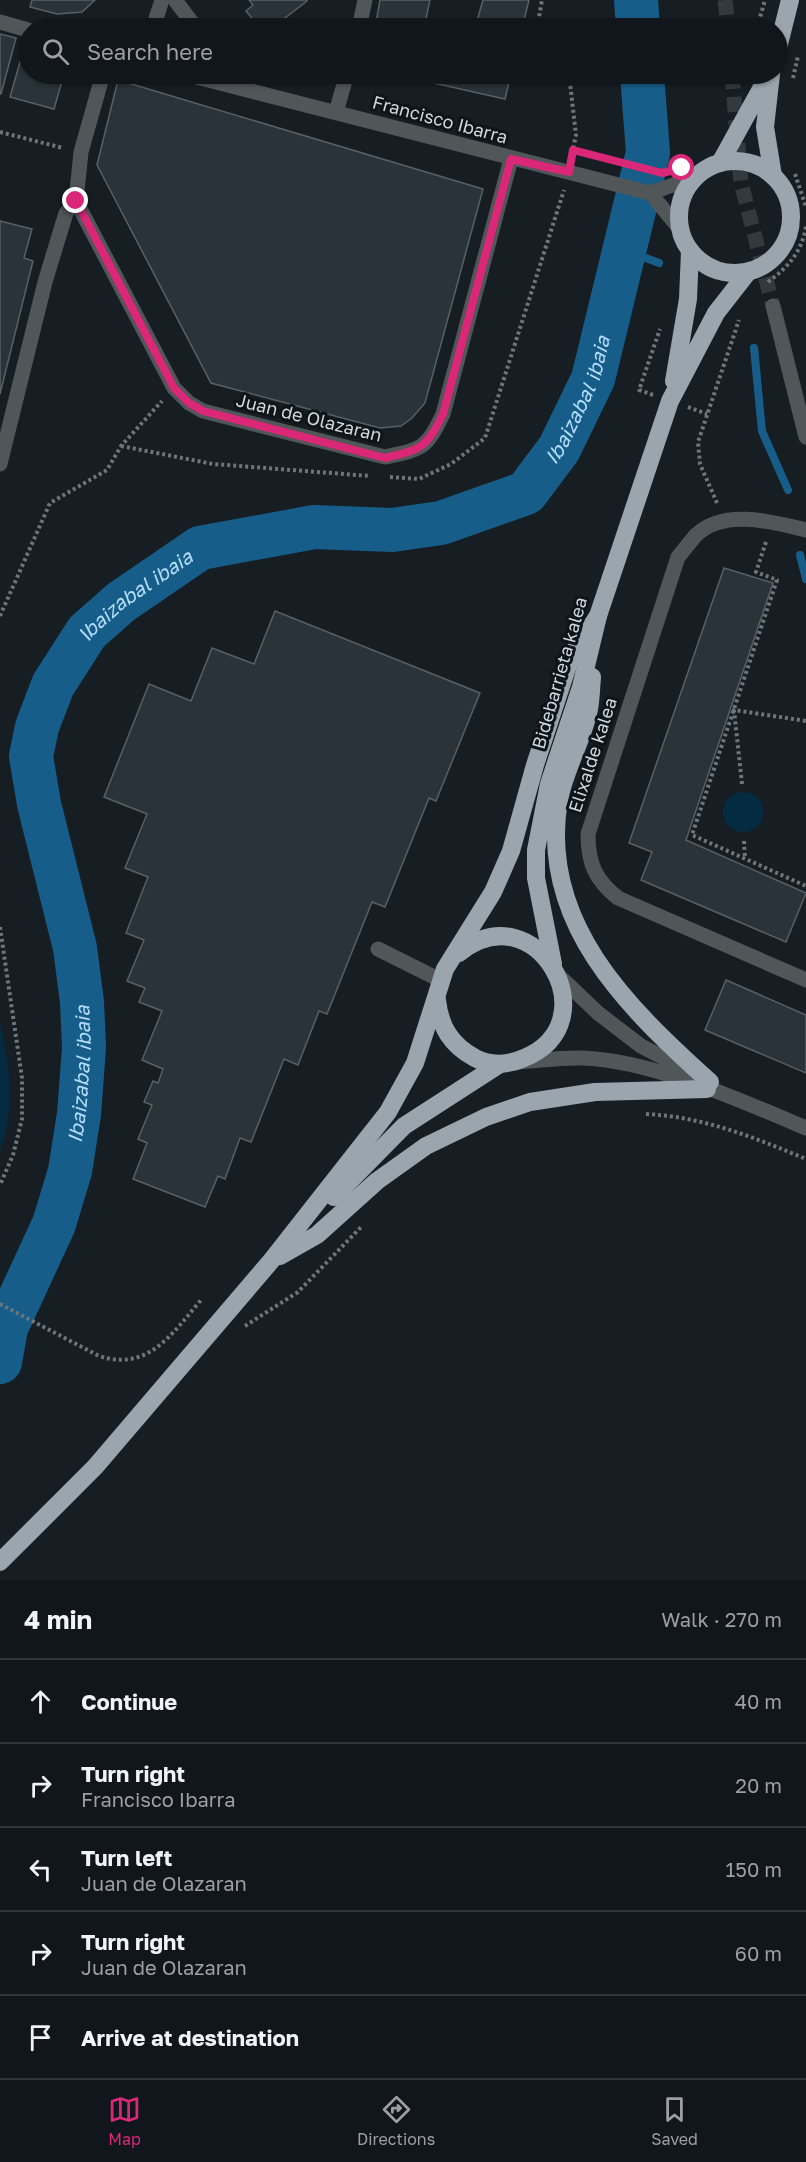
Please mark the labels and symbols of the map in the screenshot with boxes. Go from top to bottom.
street label: Francisco Ibarra [370,90,510,148]
route start [668,154,694,180]
route end [62,187,88,213]
water label: Ibaizabal ibaia [539,333,614,468]
street label: Juan de Olazaran [234,388,384,446]
water label: Ibaizabal ibaia [72,543,197,645]
street label: Bidebarrieta kalea [527,594,591,751]
street label: Elixalde kalea [563,695,621,815]
water label: Ibaizabal ibaia [62,1004,95,1144]

